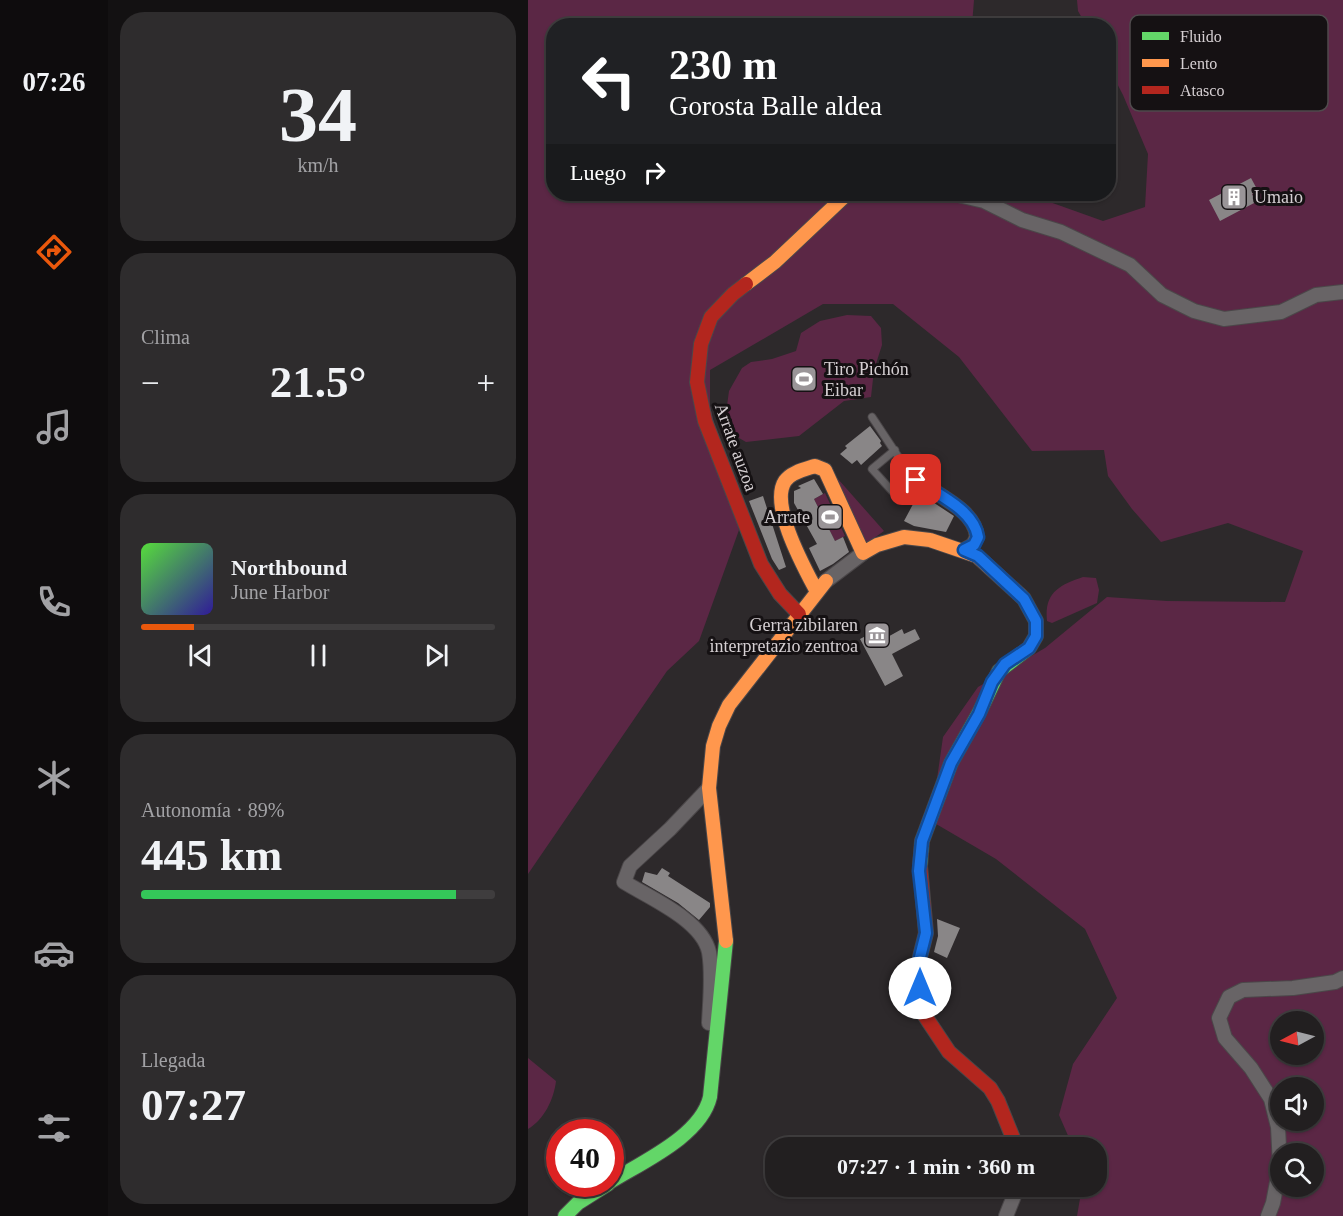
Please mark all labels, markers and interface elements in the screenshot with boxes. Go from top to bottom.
legend [1130,15,1328,111]
text: Fluido [1180,28,1222,45]
icon: left [570,42,648,120]
text: 230 m [669,42,778,88]
text: Lento [1180,55,1217,72]
text: 07:26 [23,67,86,97]
text: 34 [279,71,357,158]
text: Atasco [1180,82,1224,99]
text: Gorosta Balle aldea [669,91,882,121]
text: km/h [297,154,339,176]
icon: right [638,156,671,189]
text: Luego [570,160,626,185]
building icon: Umaio [1219,182,1249,212]
place label: Umaio [1254,187,1303,207]
icon: directions [33,231,75,273]
text: Clima [141,326,190,348]
text: 21.5° [270,357,366,407]
place label: Tiro Pichón Eibar [824,359,909,400]
sports icon: Tiro Pichón Eibar [789,364,819,394]
text: − [141,365,160,401]
text: + [476,365,495,401]
street label: Arrate auzoa [711,400,761,494]
icon: music [33,406,75,448]
pin [890,454,941,505]
icon: arrive [899,463,932,496]
sports icon: Arrate [815,502,845,532]
place label: Arrate [764,507,810,527]
text: Northbound [231,555,347,580]
icon: phone [33,581,75,623]
text: June Harbor [231,581,329,603]
place label: Gerra zibilaren interpretazio zentroa [710,615,858,656]
museum icon: Gerra zibilaren interpretazio zentroa [862,620,892,650]
icon: previous [184,639,217,672]
icon: pause [302,639,335,672]
icon: next [420,639,453,672]
icon: climate [33,757,75,799]
text: Autonomía · 89% [141,799,284,821]
text: 445 km [141,830,282,880]
icon: car [33,932,75,974]
position arrow [888,956,952,1020]
north arrow [1270,1011,1324,1065]
map controls [1270,1011,1324,1197]
text: Llegada [141,1049,205,1071]
button: sound [1270,1077,1324,1131]
text: 07:27 [141,1080,246,1130]
icon: filters [33,1107,75,1149]
speed limit sign: 40 [546,1119,624,1197]
button: search [1270,1143,1324,1197]
text: 07:27 · 1 min · 360 m [837,1154,1035,1179]

